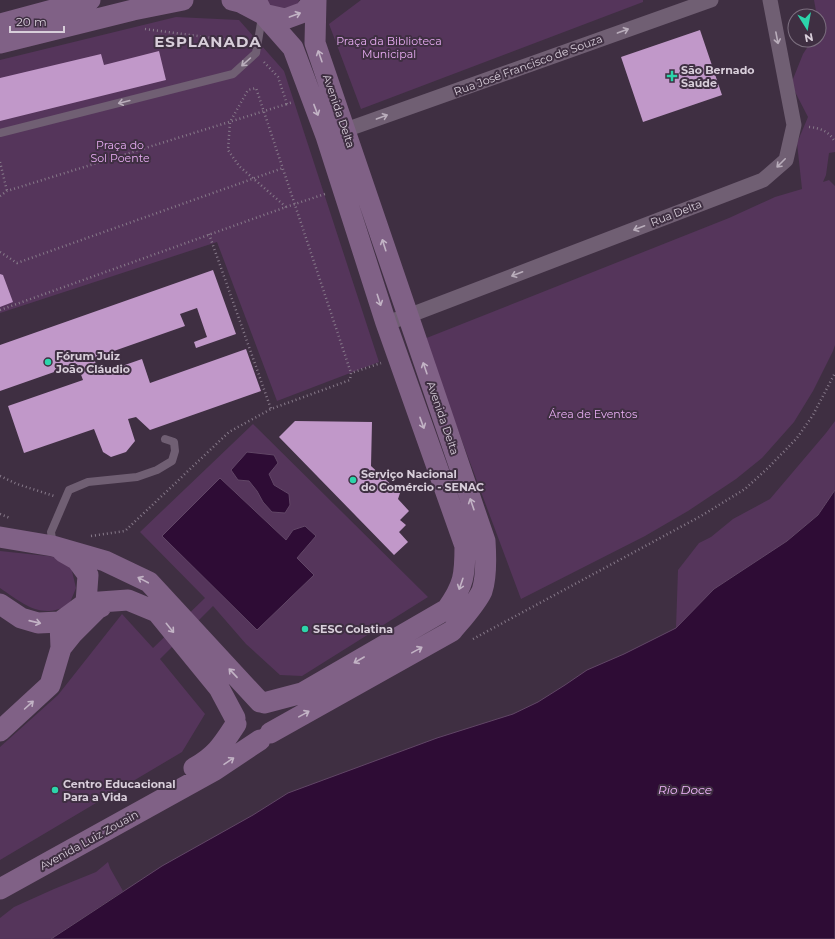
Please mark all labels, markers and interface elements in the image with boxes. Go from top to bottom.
scale bar [10,8,64,34]
north arrow [787,8,827,48]
one-way arrow [288,11,300,19]
text: 20 m [16,14,47,29]
one-way arrow [617,27,630,34]
text: N [803,30,815,46]
one-way arrow [774,31,782,44]
district label: ESPLANADA [154,32,262,51]
street label: Rua José Francisco de Souza [452,32,604,98]
park label: Praça da Biblioteca Municipal [336,34,442,61]
one-way arrow [315,50,323,62]
one-way arrow [241,58,251,67]
place label: São Bernado Saúde [681,63,754,90]
marker: São Bernado Saúde [666,70,678,82]
street label: Avenida Delta [320,73,358,149]
one-way arrow [118,98,131,106]
one-way arrow [312,104,320,116]
one-way arrow [376,113,389,120]
park label: Praça do Sol Poente [90,138,150,165]
one-way arrow [777,158,787,168]
street label: Rua Delta [648,197,704,229]
one-way arrow [633,224,645,232]
one-way arrow [380,239,387,252]
one-way arrow [512,271,524,279]
one-way arrow [376,294,383,307]
place label: Fórum Juiz João Cláudio [55,349,130,376]
marker: Fórum Juiz João Cláudio [43,357,53,367]
one-way arrow [421,363,429,375]
street label: Avenida Delta [424,380,462,456]
park label: Área de Eventos [549,407,638,421]
one-way arrow [418,416,426,428]
place label: Serviço Nacional do Comércio - SENAC [361,467,484,494]
marker: Serviço Nacional do Comércio - SENAC [348,475,358,485]
one-way arrow [468,499,476,511]
one-way arrow [137,576,149,583]
one-way arrow [457,578,464,591]
one-way arrow [28,618,41,626]
place label: SESC Colatina [313,622,393,636]
one-way arrow [166,623,175,634]
marker: SESC Colatina [300,624,310,634]
one-way arrow [411,646,423,654]
one-way arrow [353,656,365,664]
one-way arrow [228,668,238,678]
one-way arrow [24,700,34,710]
one-way arrow [298,710,310,717]
one-way arrow [224,756,235,765]
place label: Centro Educacional Para a Vida [63,777,176,804]
water label: Rio Doce [658,782,712,797]
marker: Centro Educacional Para a Vida [50,785,60,795]
street label: Avenida Luiz Zouain [37,807,141,873]

